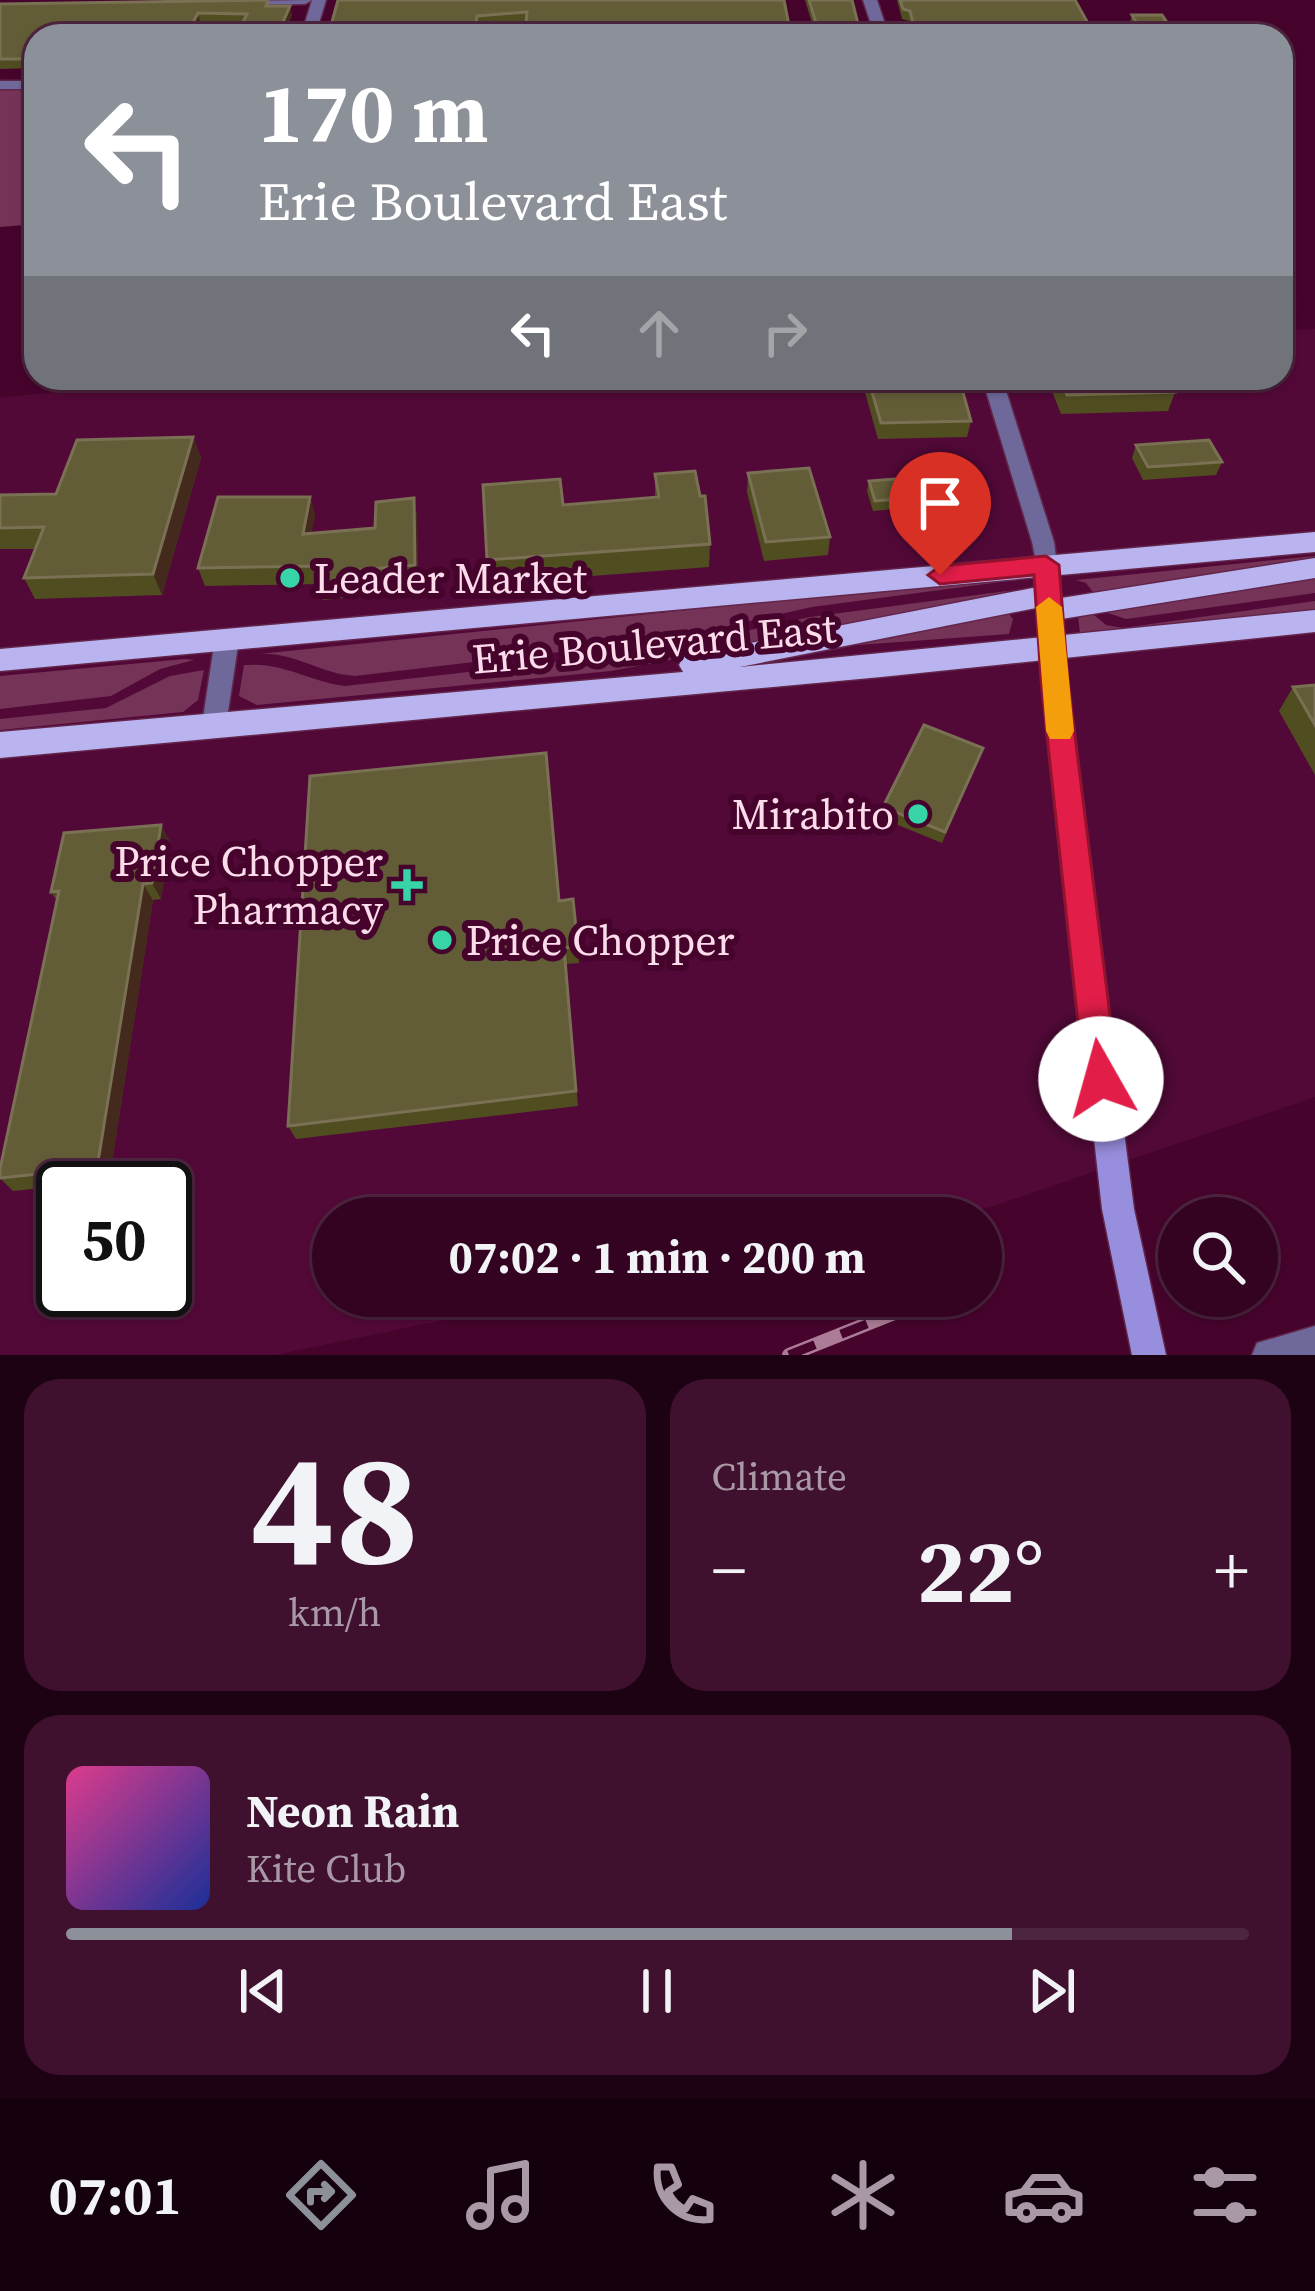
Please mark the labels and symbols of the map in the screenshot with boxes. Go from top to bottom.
pin [889,452,991,575]
place label: Leader Market [314,549,587,607]
marker: Leader Market [277,565,303,591]
street label: Erie Boulevard East [470,598,839,688]
place label: Mirabito [731,785,894,843]
marker: Mirabito [905,801,931,827]
place label: Price Chopper Pharmacy [115,832,383,938]
marker: Price Chopper Pharmacy [394,872,420,898]
place label: Price Chopper [466,911,735,969]
marker: Price Chopper [429,927,455,953]
position arrow [1038,1016,1164,1142]
speed limit sign: 50 [36,1161,192,1317]

